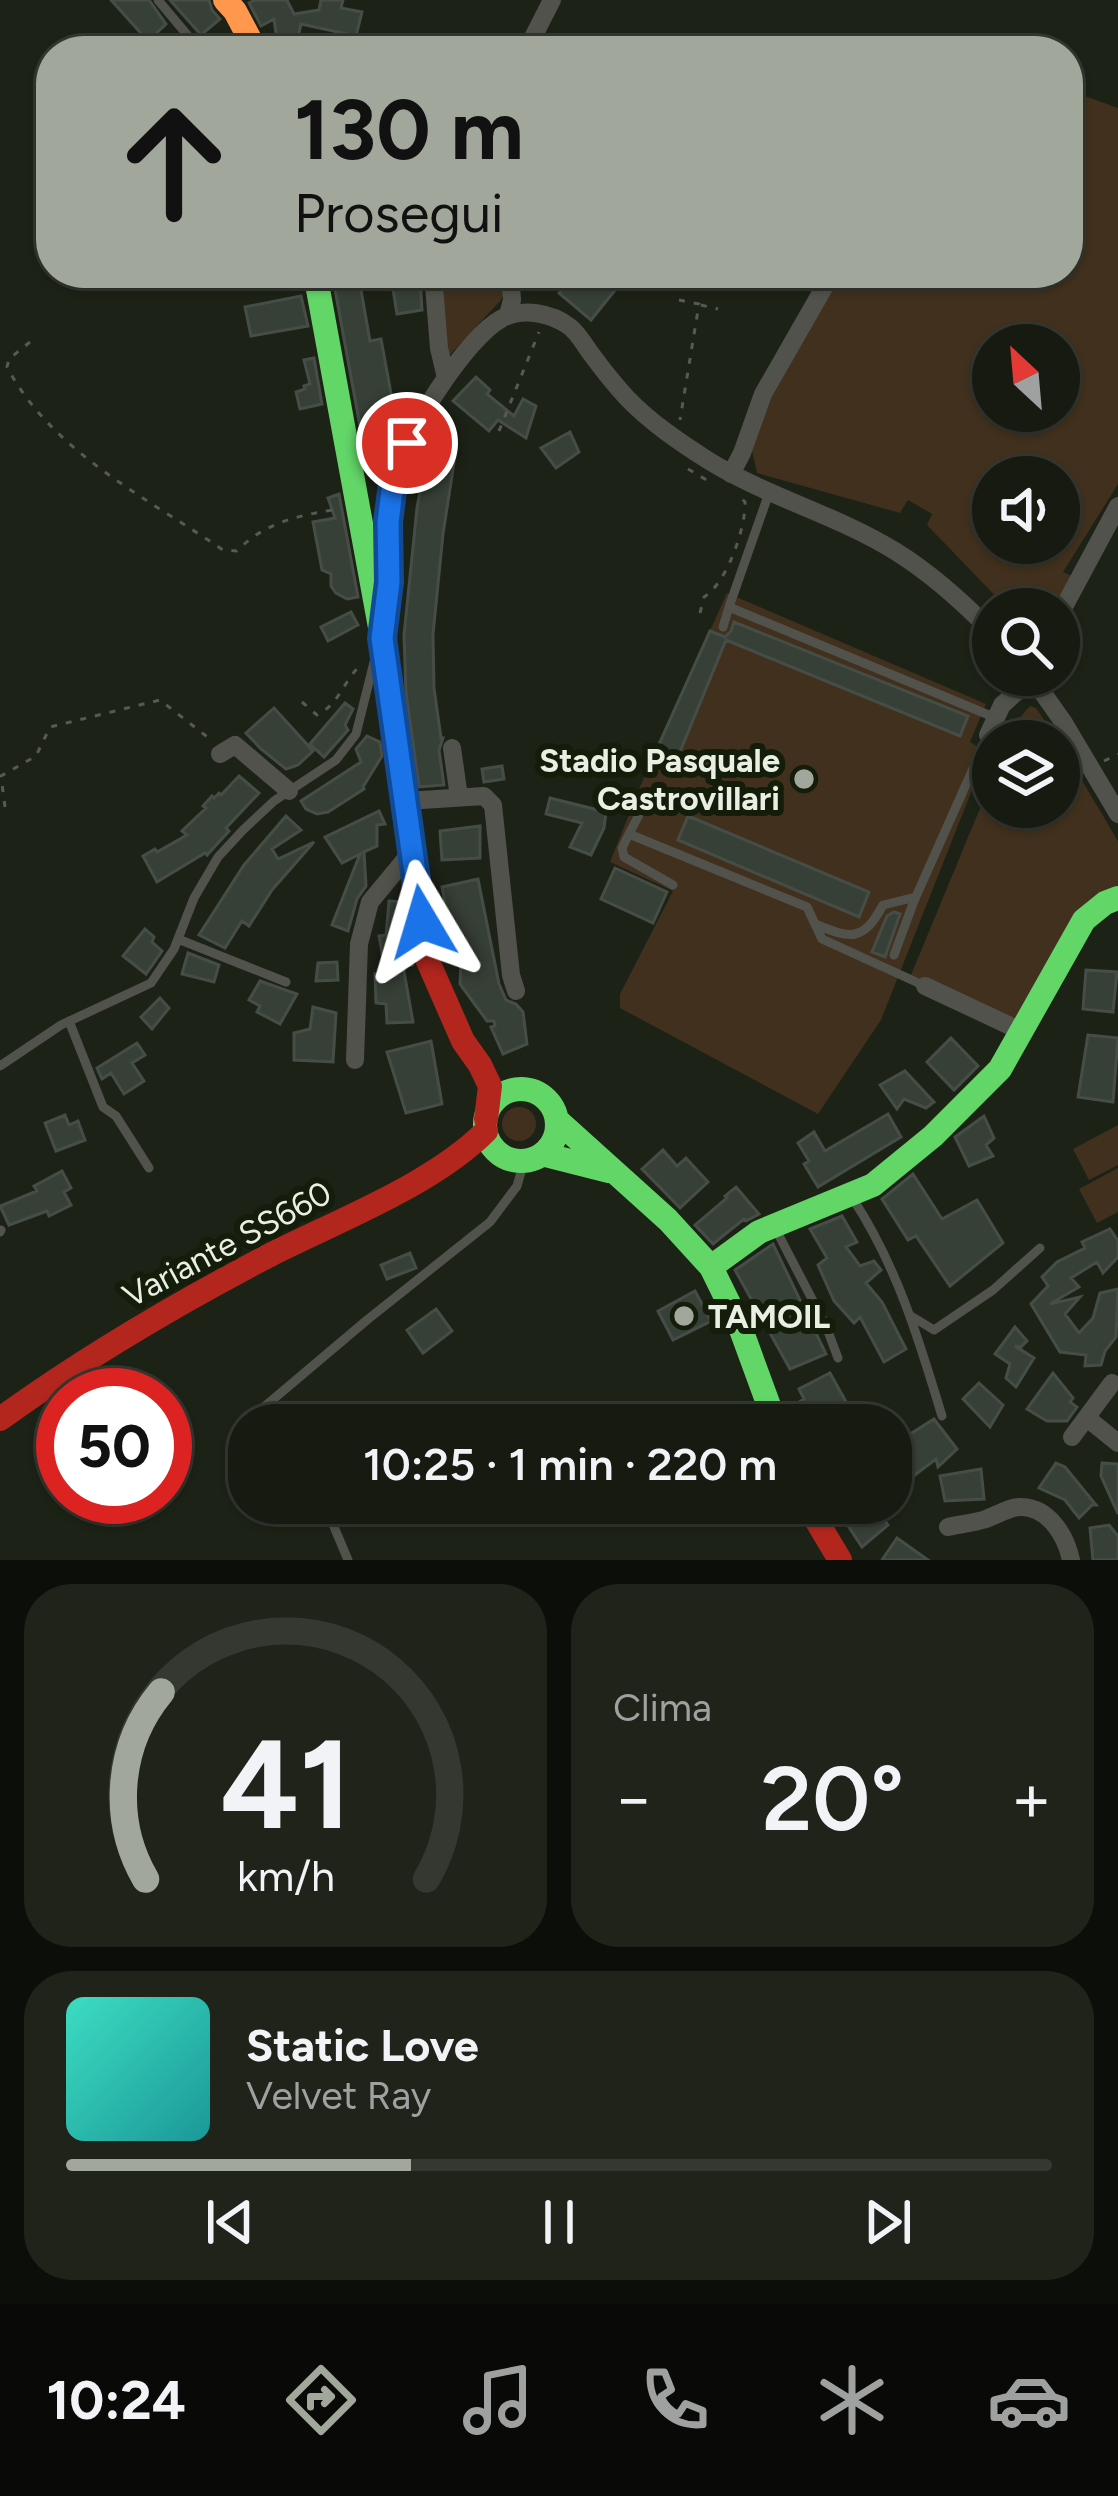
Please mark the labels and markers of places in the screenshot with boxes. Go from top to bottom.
pin [356,392,458,494]
place label: Stadio Pasquale Castrovillari [539,741,780,818]
marker: Stadio Pasquale Castrovillari [791,766,817,792]
place label: TAMOIL [708,1297,831,1336]
marker: TAMOIL [671,1303,697,1329]

